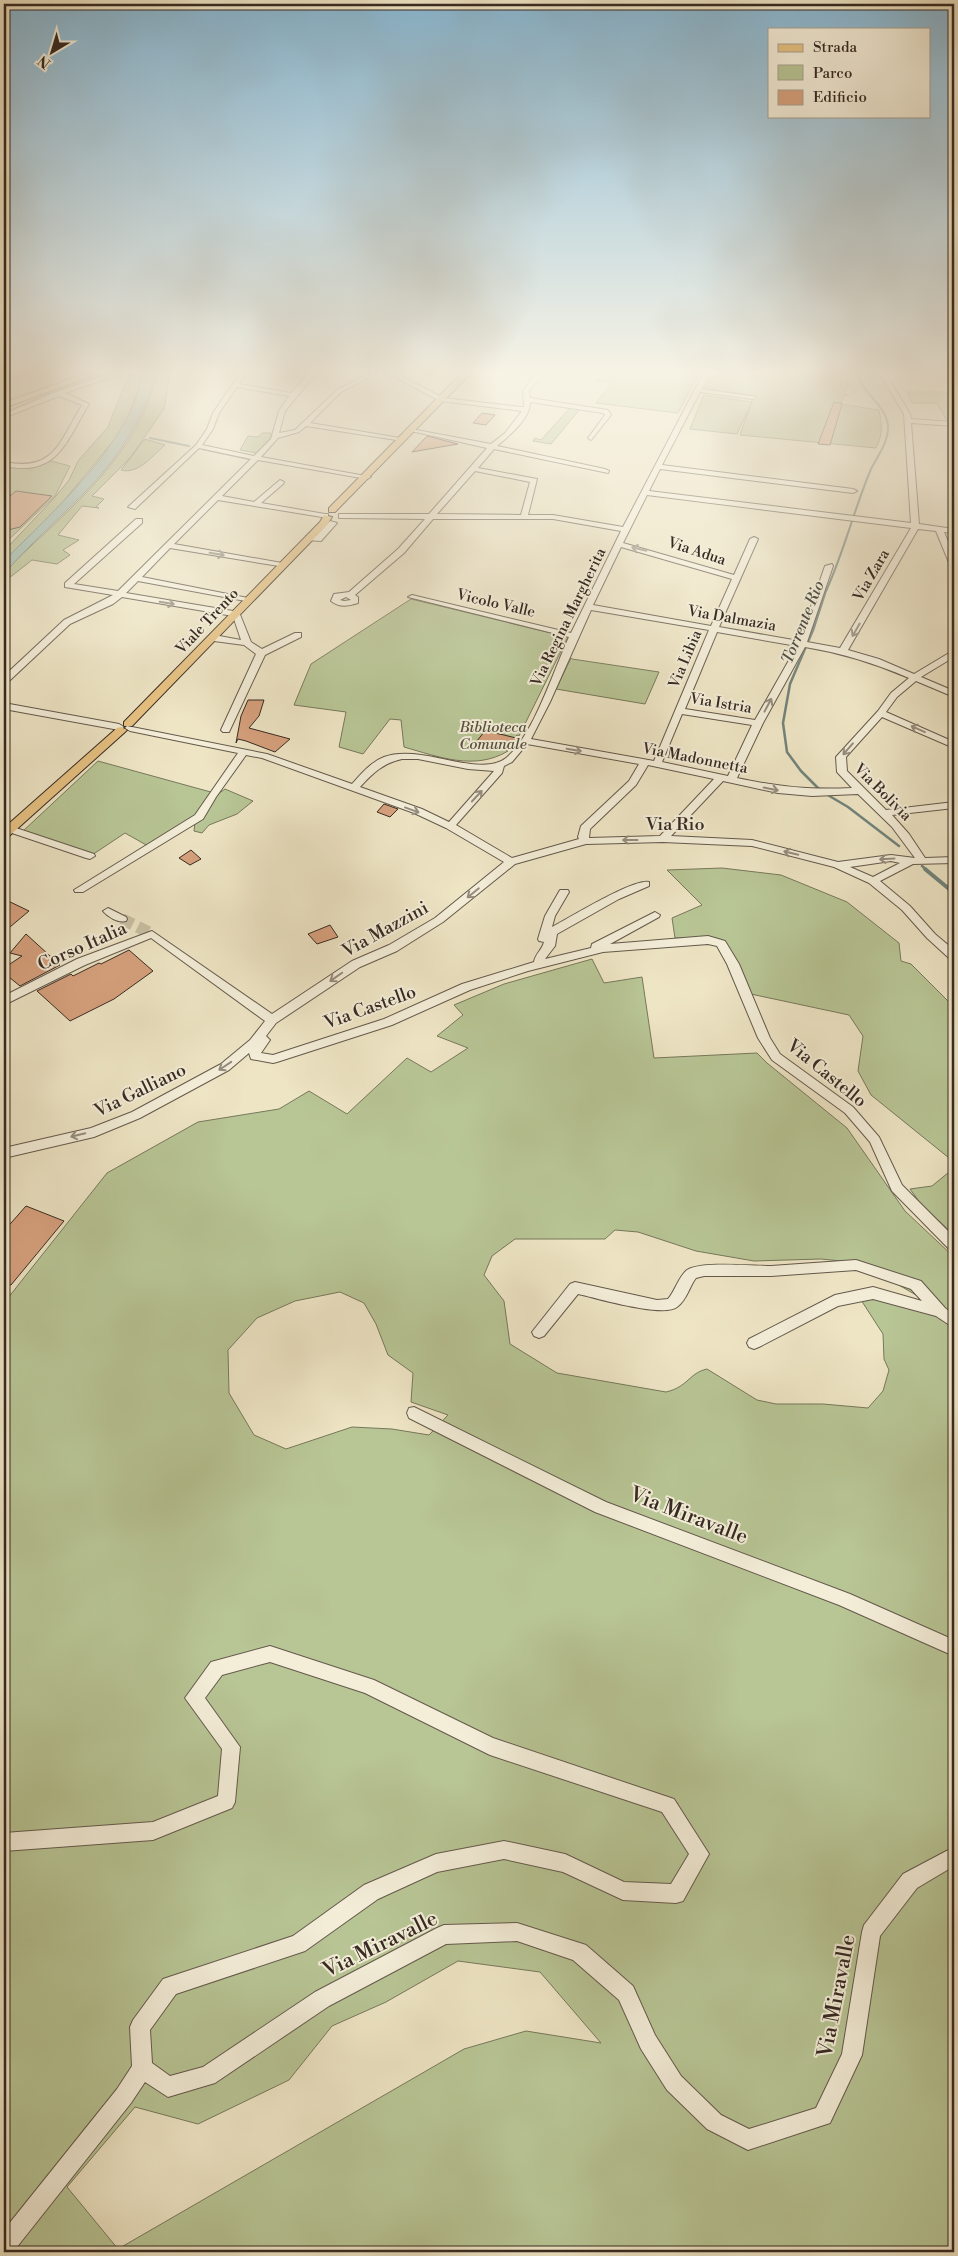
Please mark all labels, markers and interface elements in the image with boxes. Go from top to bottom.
north arrow [28,28,78,78]
legend [768,28,930,118]
text: Strada [813,38,857,57]
text: N [35,51,55,72]
text: Parco [813,64,852,83]
text: Edificio [813,88,867,107]
street label: Via Adua [664,533,729,570]
street label: Via Regina Margherita [526,544,610,691]
one-way arrow [632,544,648,553]
street label: Via Zara [848,546,894,605]
one-way arrow [209,549,225,559]
water label: Torrente Rio [777,578,829,667]
street label: Viale Trento [171,584,243,659]
street label: Vicolo Valle [454,585,537,622]
one-way arrow [159,598,175,608]
street label: Via Dalmazia [685,601,778,636]
one-way arrow [850,622,860,636]
street label: Via Libia [664,627,706,692]
street label: Via Istria [688,689,754,718]
one-way arrow [763,697,773,712]
park label: Biblioteca Comunale [458,718,527,754]
one-way arrow [911,724,926,733]
street label: Via Madonnetta [639,739,750,778]
one-way arrow [843,742,854,755]
one-way arrow [566,746,582,755]
street label: Via Bolivia [849,759,916,825]
one-way arrow [762,784,778,794]
one-way arrow [471,790,483,803]
one-way arrow [404,806,420,815]
street label: Via Rio [644,813,705,836]
one-way arrow [622,835,638,845]
one-way arrow [783,848,799,857]
one-way arrow [880,854,896,863]
one-way arrow [467,887,480,898]
street label: Via Mazzini [337,896,433,963]
street label: Corso Italia [34,916,131,976]
one-way arrow [329,972,343,982]
street label: Via Castello [320,980,419,1035]
street label: Via Castello [781,1034,871,1113]
street label: Via Galliano [90,1058,190,1123]
one-way arrow [218,1061,232,1071]
one-way arrow [71,1131,87,1140]
street label: Via Miravalle [625,1481,752,1550]
street label: Via Miravalle [318,1906,442,1984]
street label: Via Miravalle [812,1933,862,2061]

